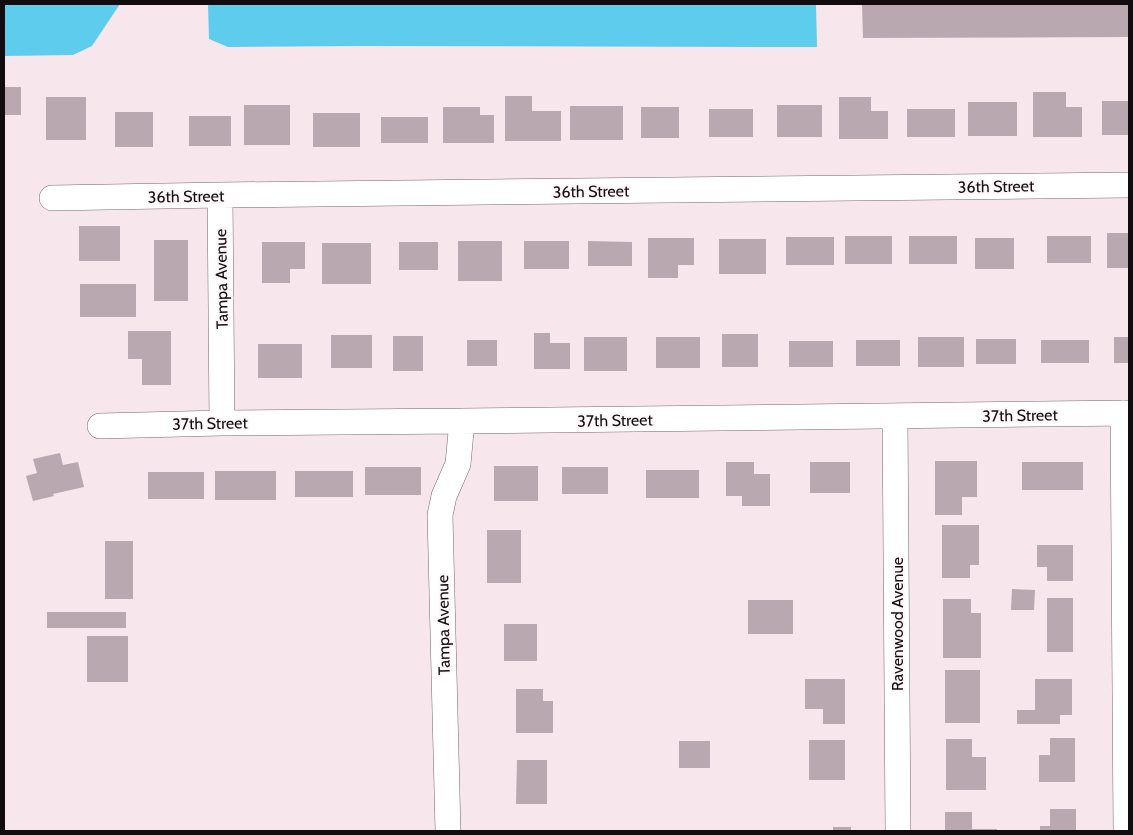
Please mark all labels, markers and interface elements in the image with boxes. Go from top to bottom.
street label: 36th Street [958,176,1035,197]
street label: 36th Street [553,181,630,202]
street label: 36th Street [148,186,225,207]
street label: Tampa Avenue [211,229,232,329]
street label: 37th Street [982,405,1059,426]
street label: 37th Street [577,410,654,431]
street label: 37th Street [172,413,249,434]
street label: Ravenwood Avenue [888,557,907,691]
street label: Tampa Avenue [433,575,454,675]

